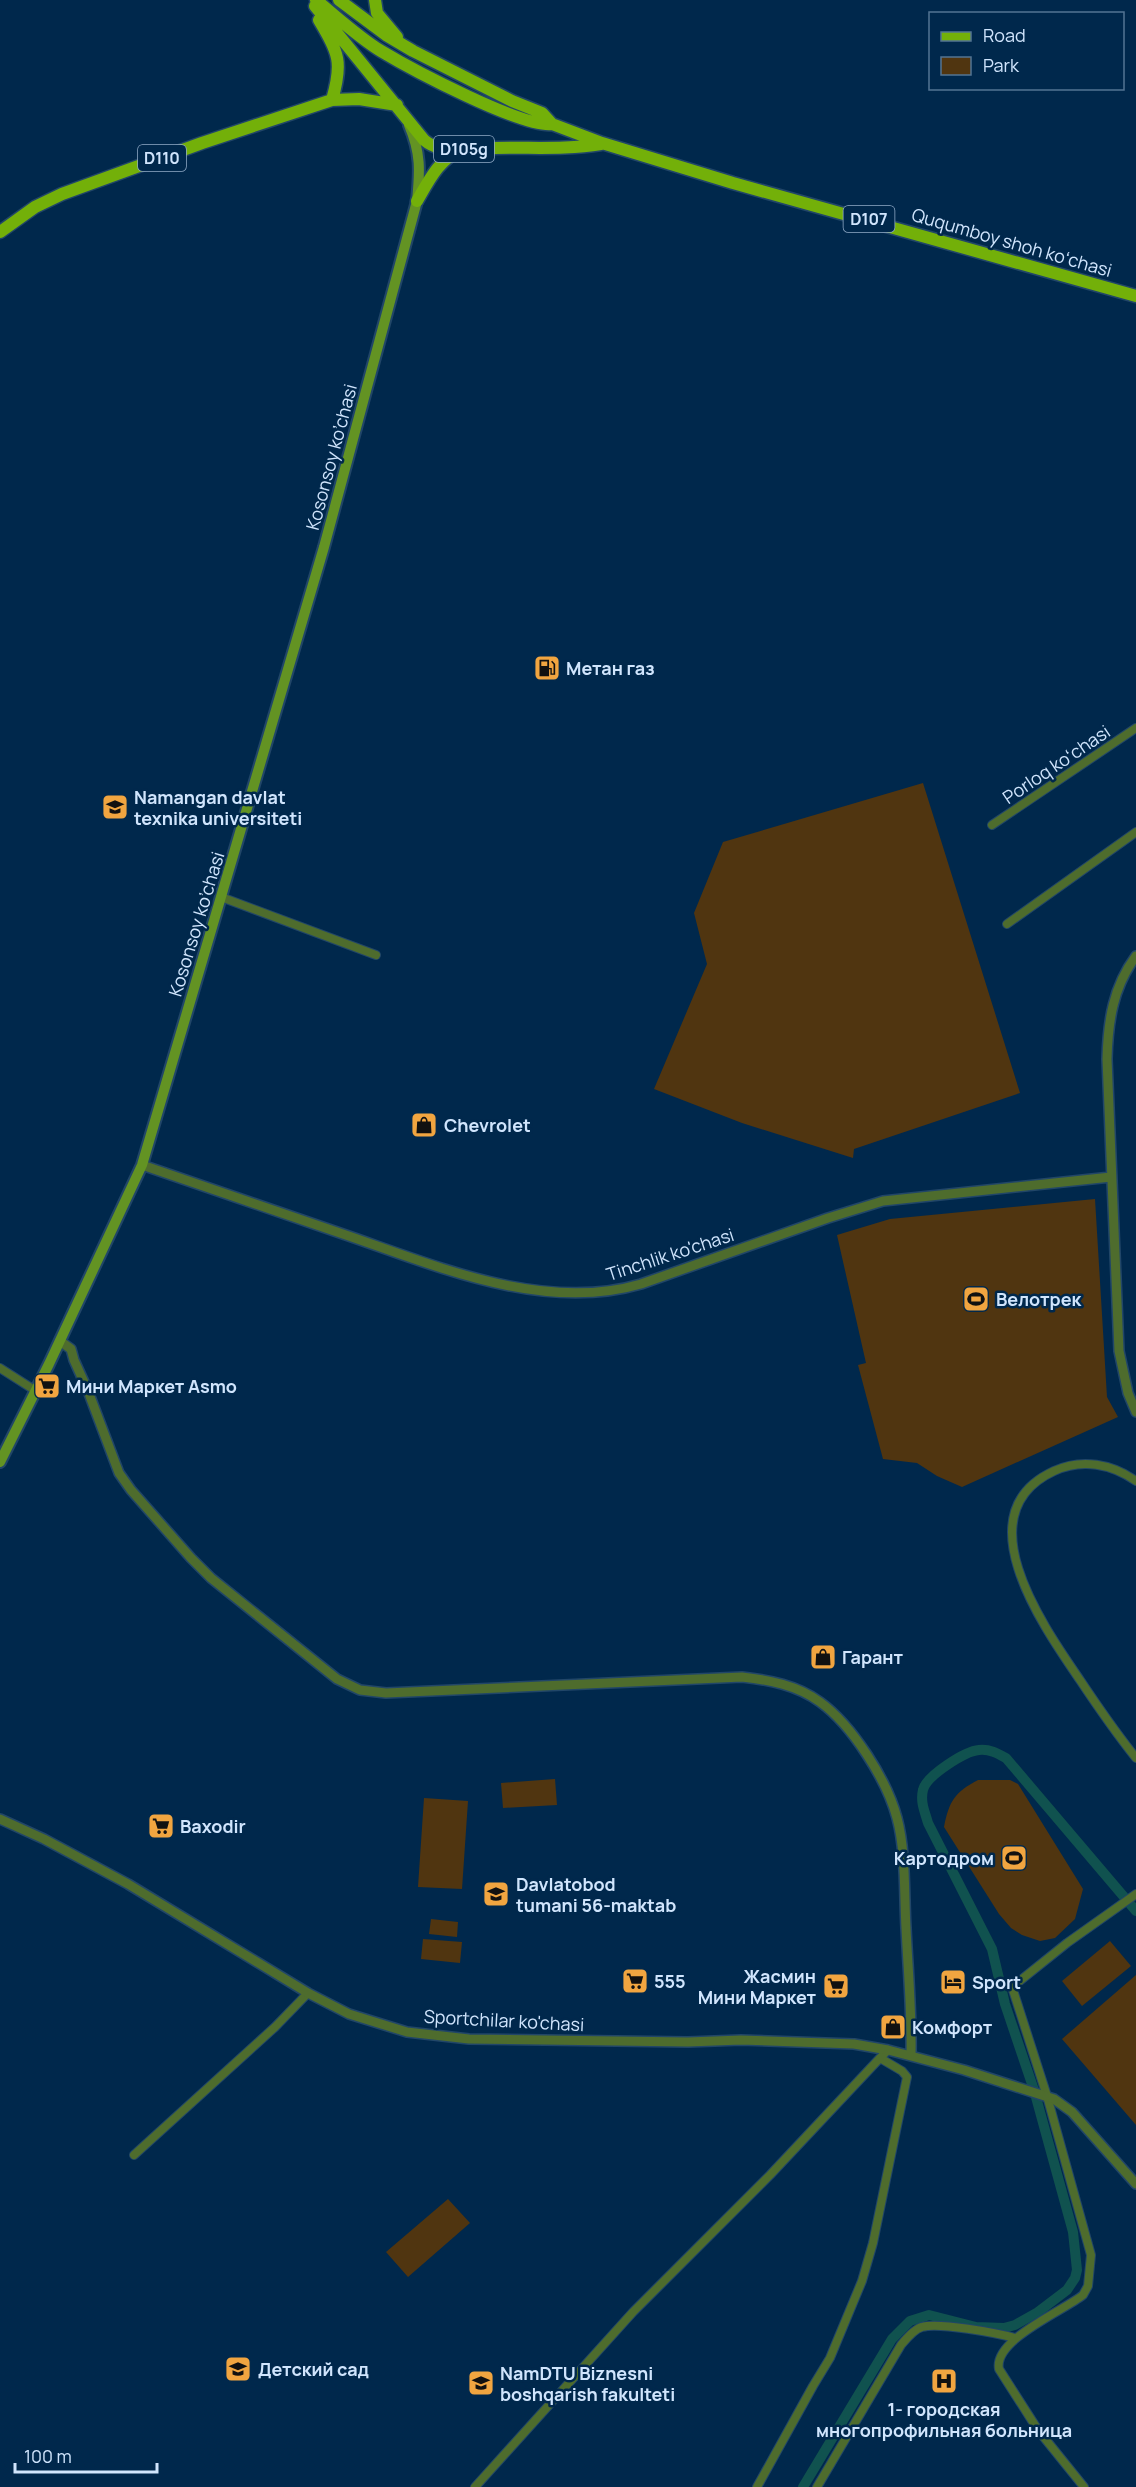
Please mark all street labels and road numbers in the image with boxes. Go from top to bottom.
road number: D105g [434,136,494,162]
road number: D110 [138,145,186,171]
street label: Ququmboy shoh koʻchasi [909,202,1115,282]
road number: D107 [844,206,894,232]
street label: Kosonsoy ko’chasi [300,381,362,533]
street label: Porloq koʻchasi [998,719,1114,809]
street label: Kosonsoy ko’chasi [163,849,229,999]
street label: Tinchlik ko'chasi [603,1222,737,1286]
street label: Sportchilar ko'chasi [423,2004,585,2036]

